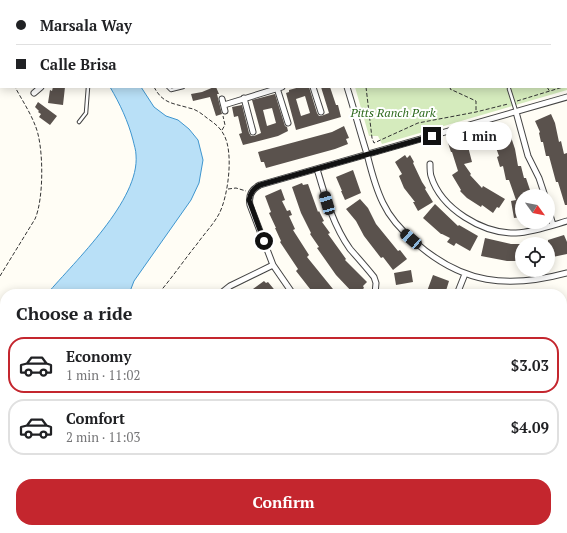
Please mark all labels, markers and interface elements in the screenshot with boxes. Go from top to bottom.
text: Marsala Way [40,15,132,35]
text: Calle Brisa [40,54,117,74]
park label: Pitts Ranch Park [349,105,436,120]
callout: 1 min [446,122,512,150]
route end [423,127,441,145]
text: 1 min [461,127,497,145]
north arrow [515,189,555,229]
map controls [515,189,555,277]
car [318,190,336,216]
car [398,227,424,251]
route start [255,232,273,250]
button: locate [515,237,555,277]
text: Choose a ride [16,301,132,325]
text: Economy [66,346,131,366]
icon: car [18,347,54,383]
text: $3.03 [511,355,549,375]
text: 1 min · 11:02 [66,366,140,384]
text: Comfort [66,408,125,428]
icon: car [18,409,54,445]
text: $4.09 [511,417,549,437]
text: 2 min · 11:03 [66,428,140,446]
button: Confirm [16,479,551,525]

